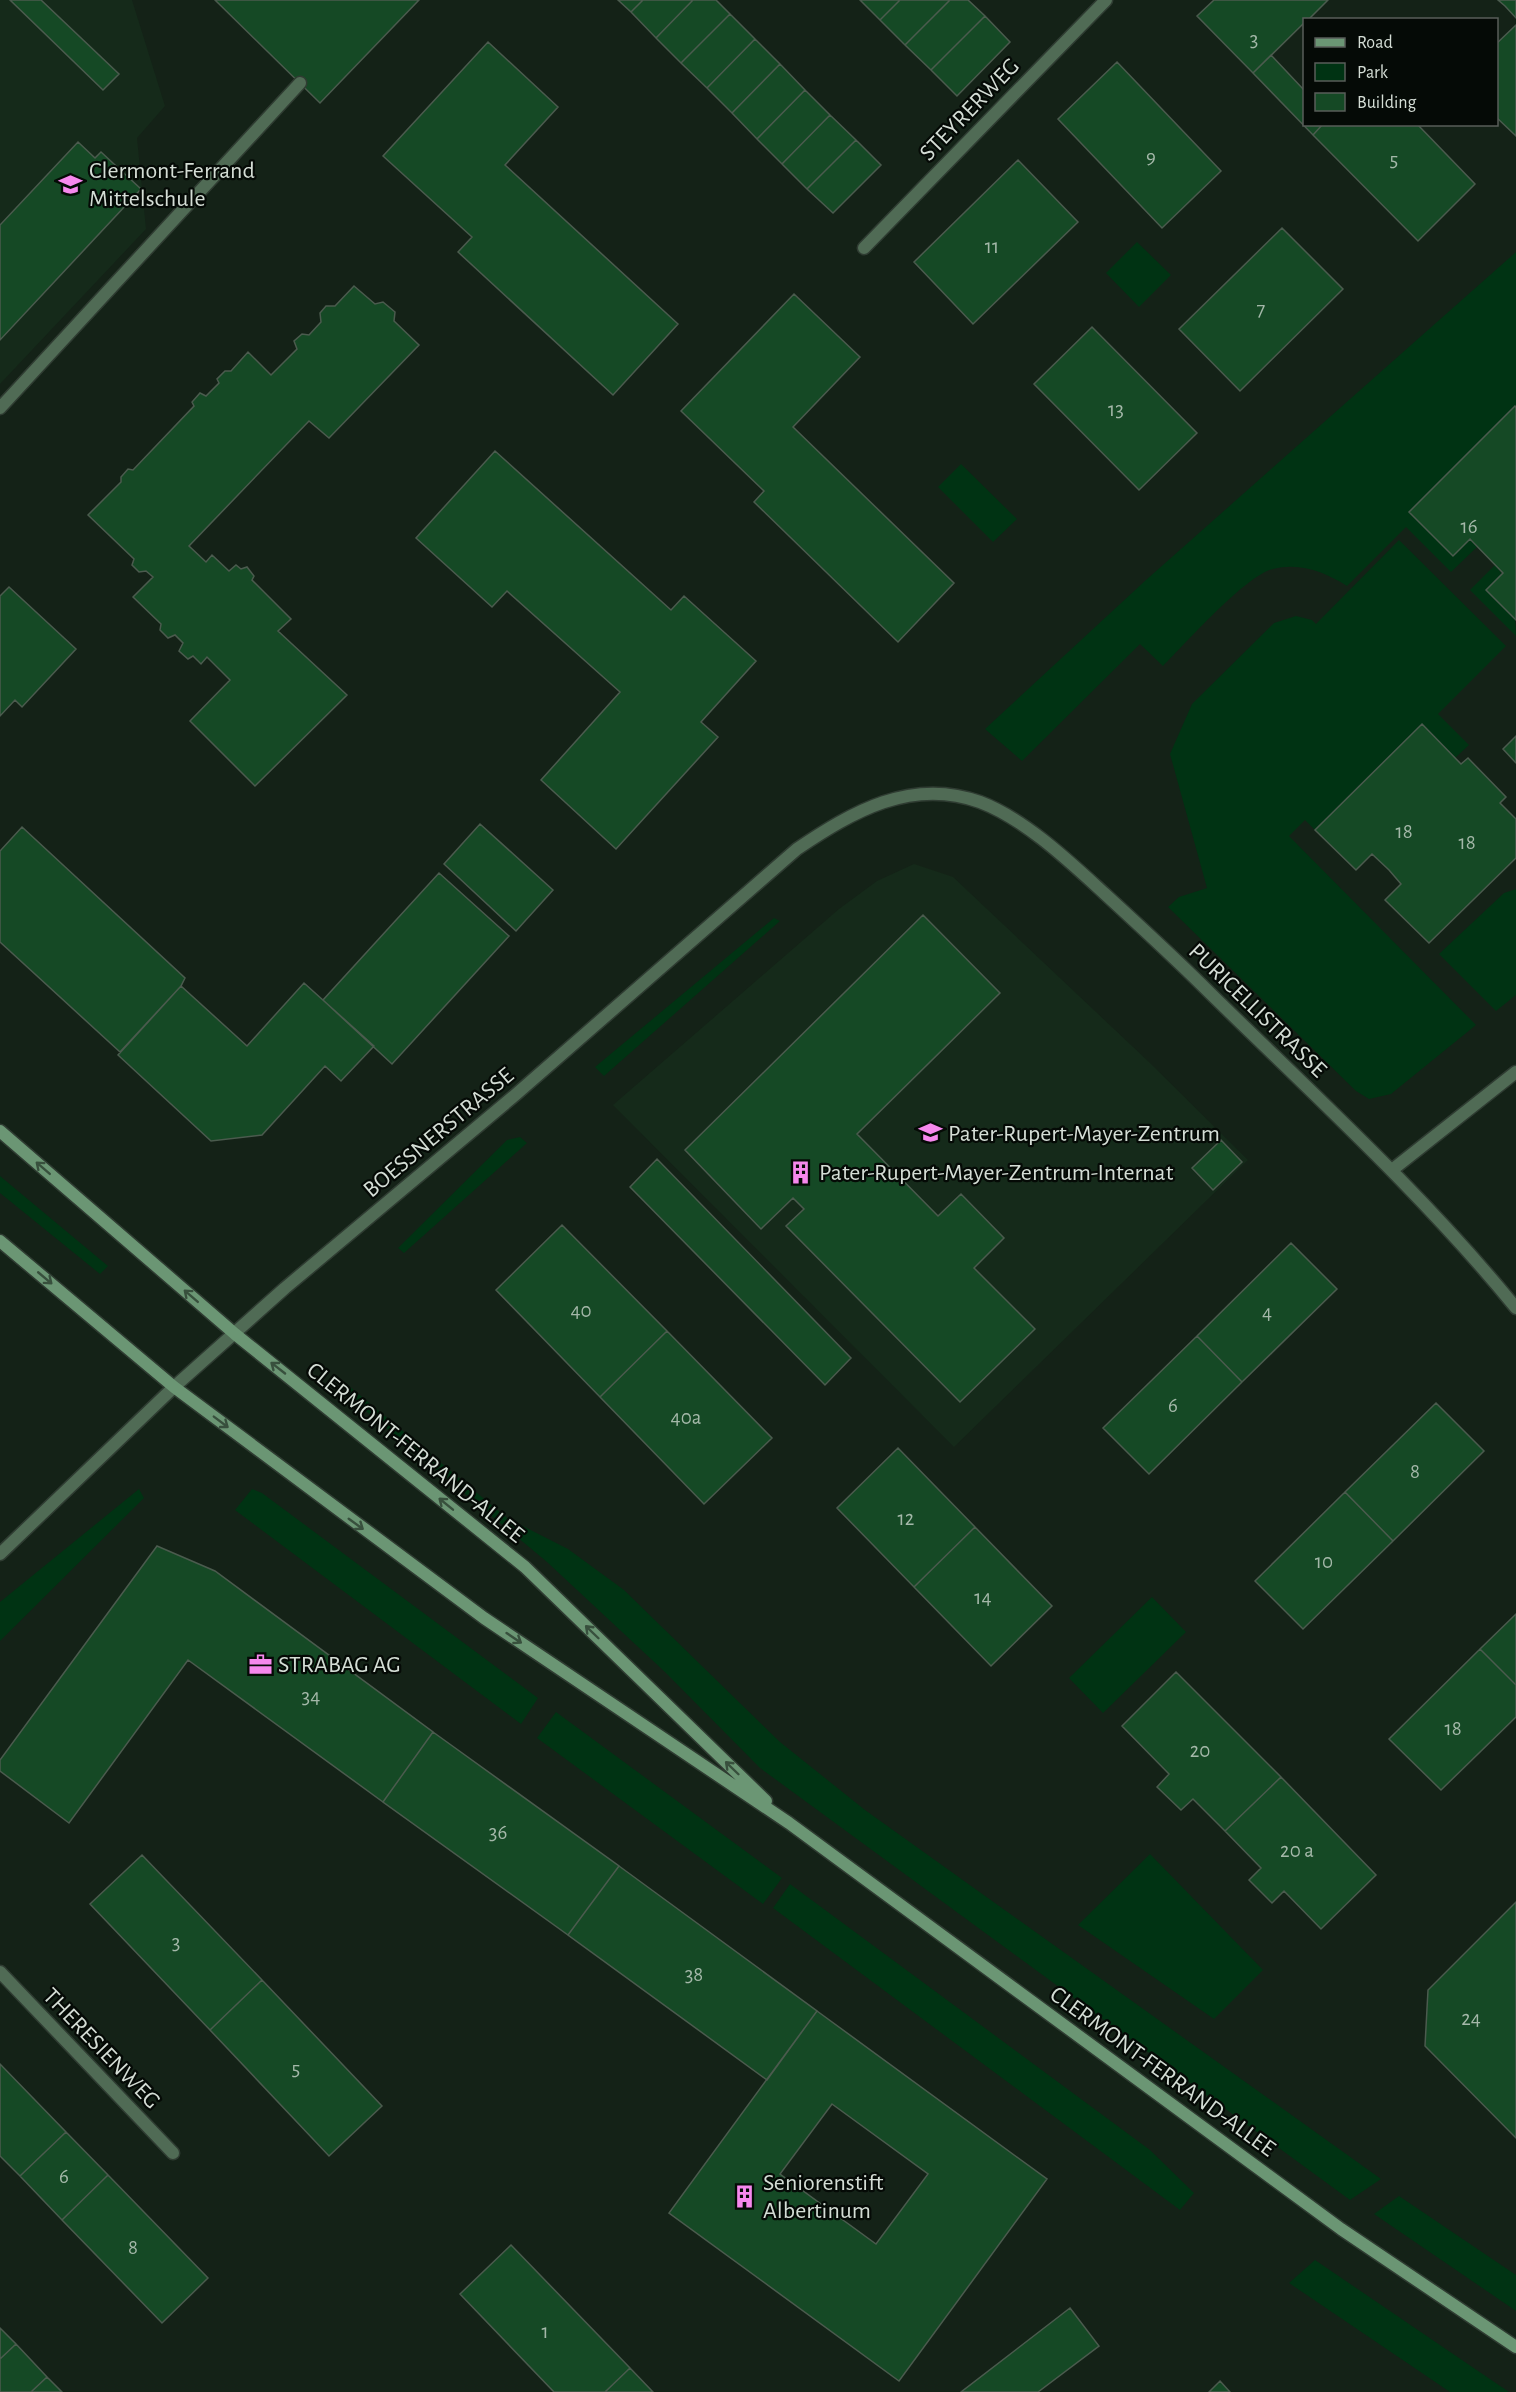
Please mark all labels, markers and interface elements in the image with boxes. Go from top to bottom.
legend [1303,18,1498,126]
house number: 3 [1250,29,1258,50]
text: Road [1357,34,1393,52]
street label: STEYRERWEG [915,54,1024,165]
text: Park [1357,64,1389,82]
text: Building [1357,94,1417,112]
house number: 9 [1146,146,1156,167]
house number: 5 [1390,149,1398,170]
place label: Clermont-Ferrand Mittelschule [89,159,255,211]
school or university icon: Clermont-Ferrand Mittelschule [58,171,84,197]
house number: 11 [985,236,999,257]
house number: 7 [1257,299,1266,320]
house number: 13 [1108,399,1124,420]
house number: 16 [1460,516,1478,537]
house number: 18 [1395,821,1413,842]
house number: 18 [1458,832,1476,853]
street label: PURICELLISTRASSE [1184,939,1331,1083]
street label: BOESSNERSTRASSE [359,1063,519,1202]
school or university icon: Pater-Rupert-Mayer-Zentrum [917,1120,943,1146]
place label: Pater-Rupert-Mayer-Zentrum [948,1122,1220,1146]
building icon: Pater-Rupert-Mayer-Zentrum-Internat [788,1159,814,1185]
one-way arrow [36,1161,51,1175]
place label: Pater-Rupert-Mayer-Zentrum-Internat [819,1161,1174,1185]
one-way arrow [37,1272,53,1285]
one-way arrow [183,1289,199,1302]
house number: 40 [570,1300,592,1321]
house number: 4 [1262,1302,1272,1323]
street label: CLERMONT-FERRAND-ALLEE [302,1358,529,1548]
one-way arrow [270,1361,286,1374]
house number: 6 [1168,1395,1178,1416]
house number: 40a [671,1407,702,1428]
one-way arrow [212,1416,228,1428]
house number: 8 [1410,1461,1420,1482]
one-way arrow [438,1497,454,1510]
house number: 12 [898,1508,914,1529]
one-way arrow [348,1517,364,1530]
house number: 10 [1315,1551,1333,1572]
house number: 14 [974,1587,992,1608]
one-way arrow [584,1625,599,1639]
one-way arrow [505,1632,522,1644]
office icon: STRABAG AG [247,1651,273,1677]
place label: STRABAG AG [278,1653,401,1677]
house number: 34 [302,1686,320,1707]
house number: 18 [1444,1718,1462,1739]
house number: 20 [1190,1740,1210,1761]
one-way arrow [725,1760,740,1775]
house number: 36 [489,1822,507,1843]
house number: 20 a [1280,1840,1314,1861]
house number: 3 [172,1932,180,1953]
house number: 38 [685,1964,703,1985]
street label: CLERMONT-FERRAND-ALLEE [1045,1982,1280,2162]
street label: THERESIENWEG [38,1984,164,2113]
house number: 24 [1461,2008,1481,2029]
house number: 5 [292,2058,300,2079]
house number: 6 [59,2166,69,2187]
place label: Seniorenstift Albertinum [763,2171,884,2223]
building icon: Seniorenstift Albertinum [732,2183,758,2209]
house number: 8 [128,2237,138,2258]
house number: 1 [541,2321,549,2342]

